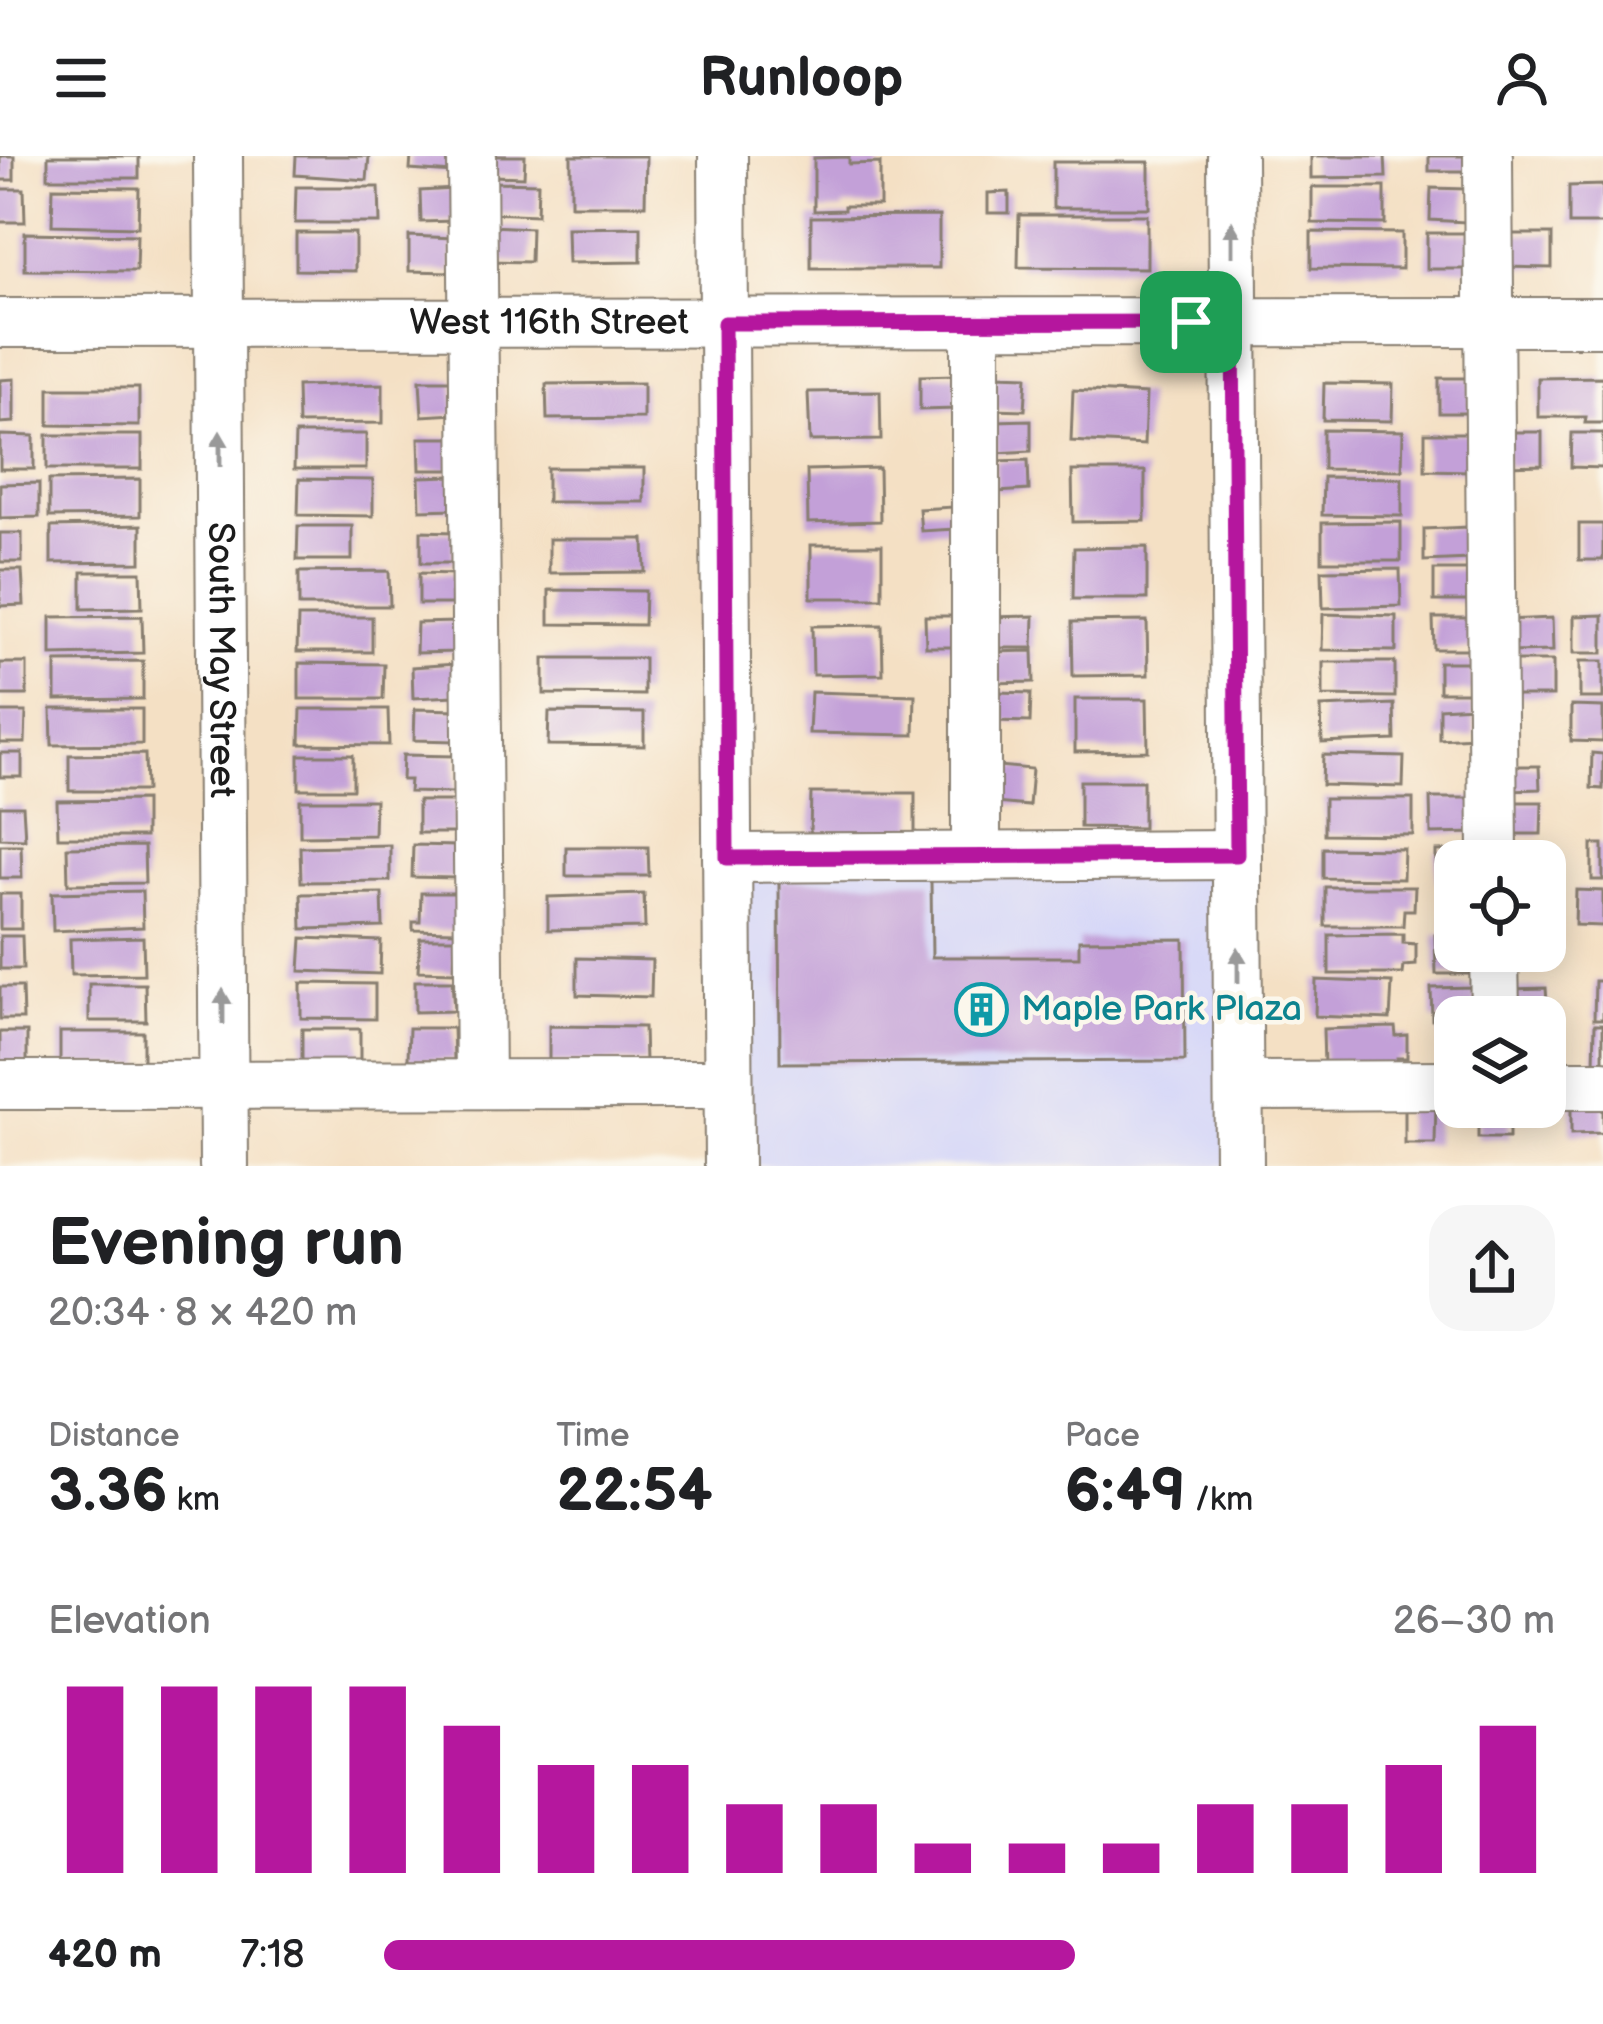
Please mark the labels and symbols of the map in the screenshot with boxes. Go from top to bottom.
one-way arrow [1223,219,1242,257]
pin [1140,271,1242,373]
street label: West 116th Street [409,301,689,344]
one-way arrow [210,429,230,467]
street label: South May Street [199,522,243,798]
one-way arrow [1228,945,1248,983]
building icon: Maple Park Plaza [954,981,1010,1037]
one-way arrow [214,987,233,1025]
place label: Maple Park Plaza [1021,988,1302,1031]

